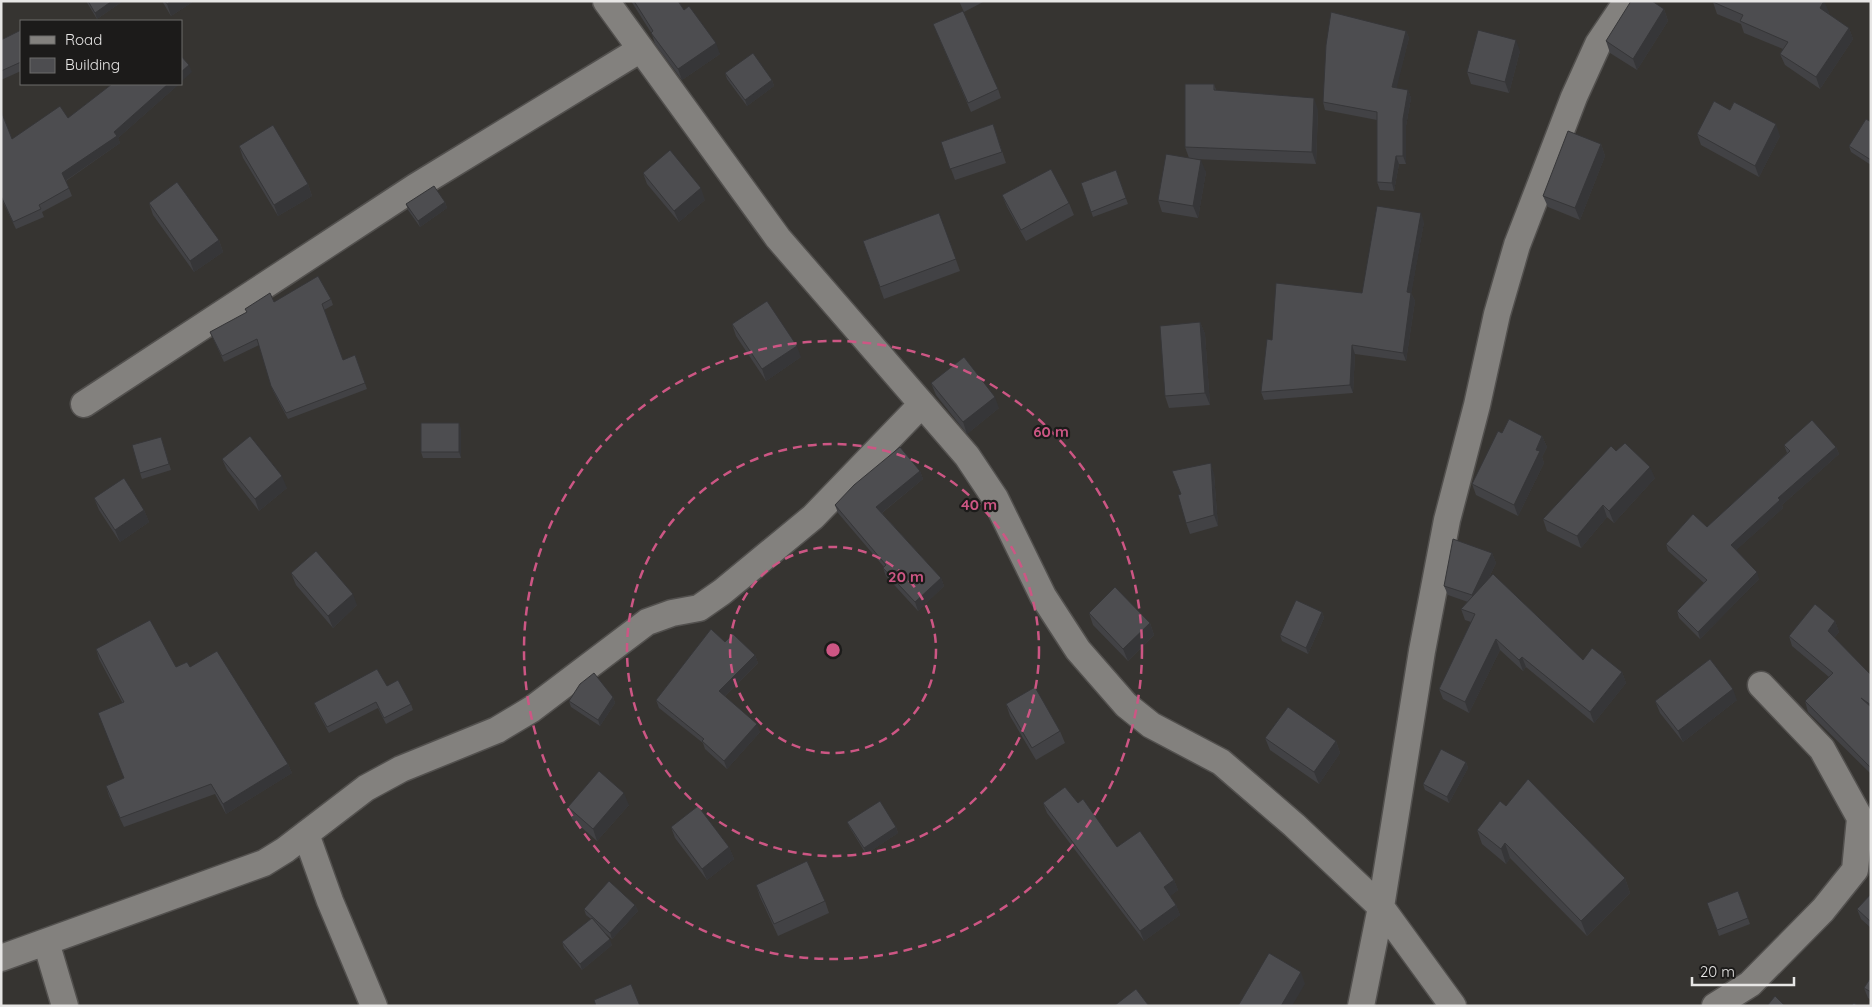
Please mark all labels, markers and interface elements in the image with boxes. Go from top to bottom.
legend [20,20,182,85]
text: Road [65,30,102,49]
text: Building [65,55,120,74]
text: 60 m [1033,422,1069,441]
text: 40 m [961,495,997,514]
text: 20 m [888,567,924,586]
centre of rings [824,641,842,659]
scale bar [1692,954,1794,986]
text: 20 m [1700,962,1735,981]

